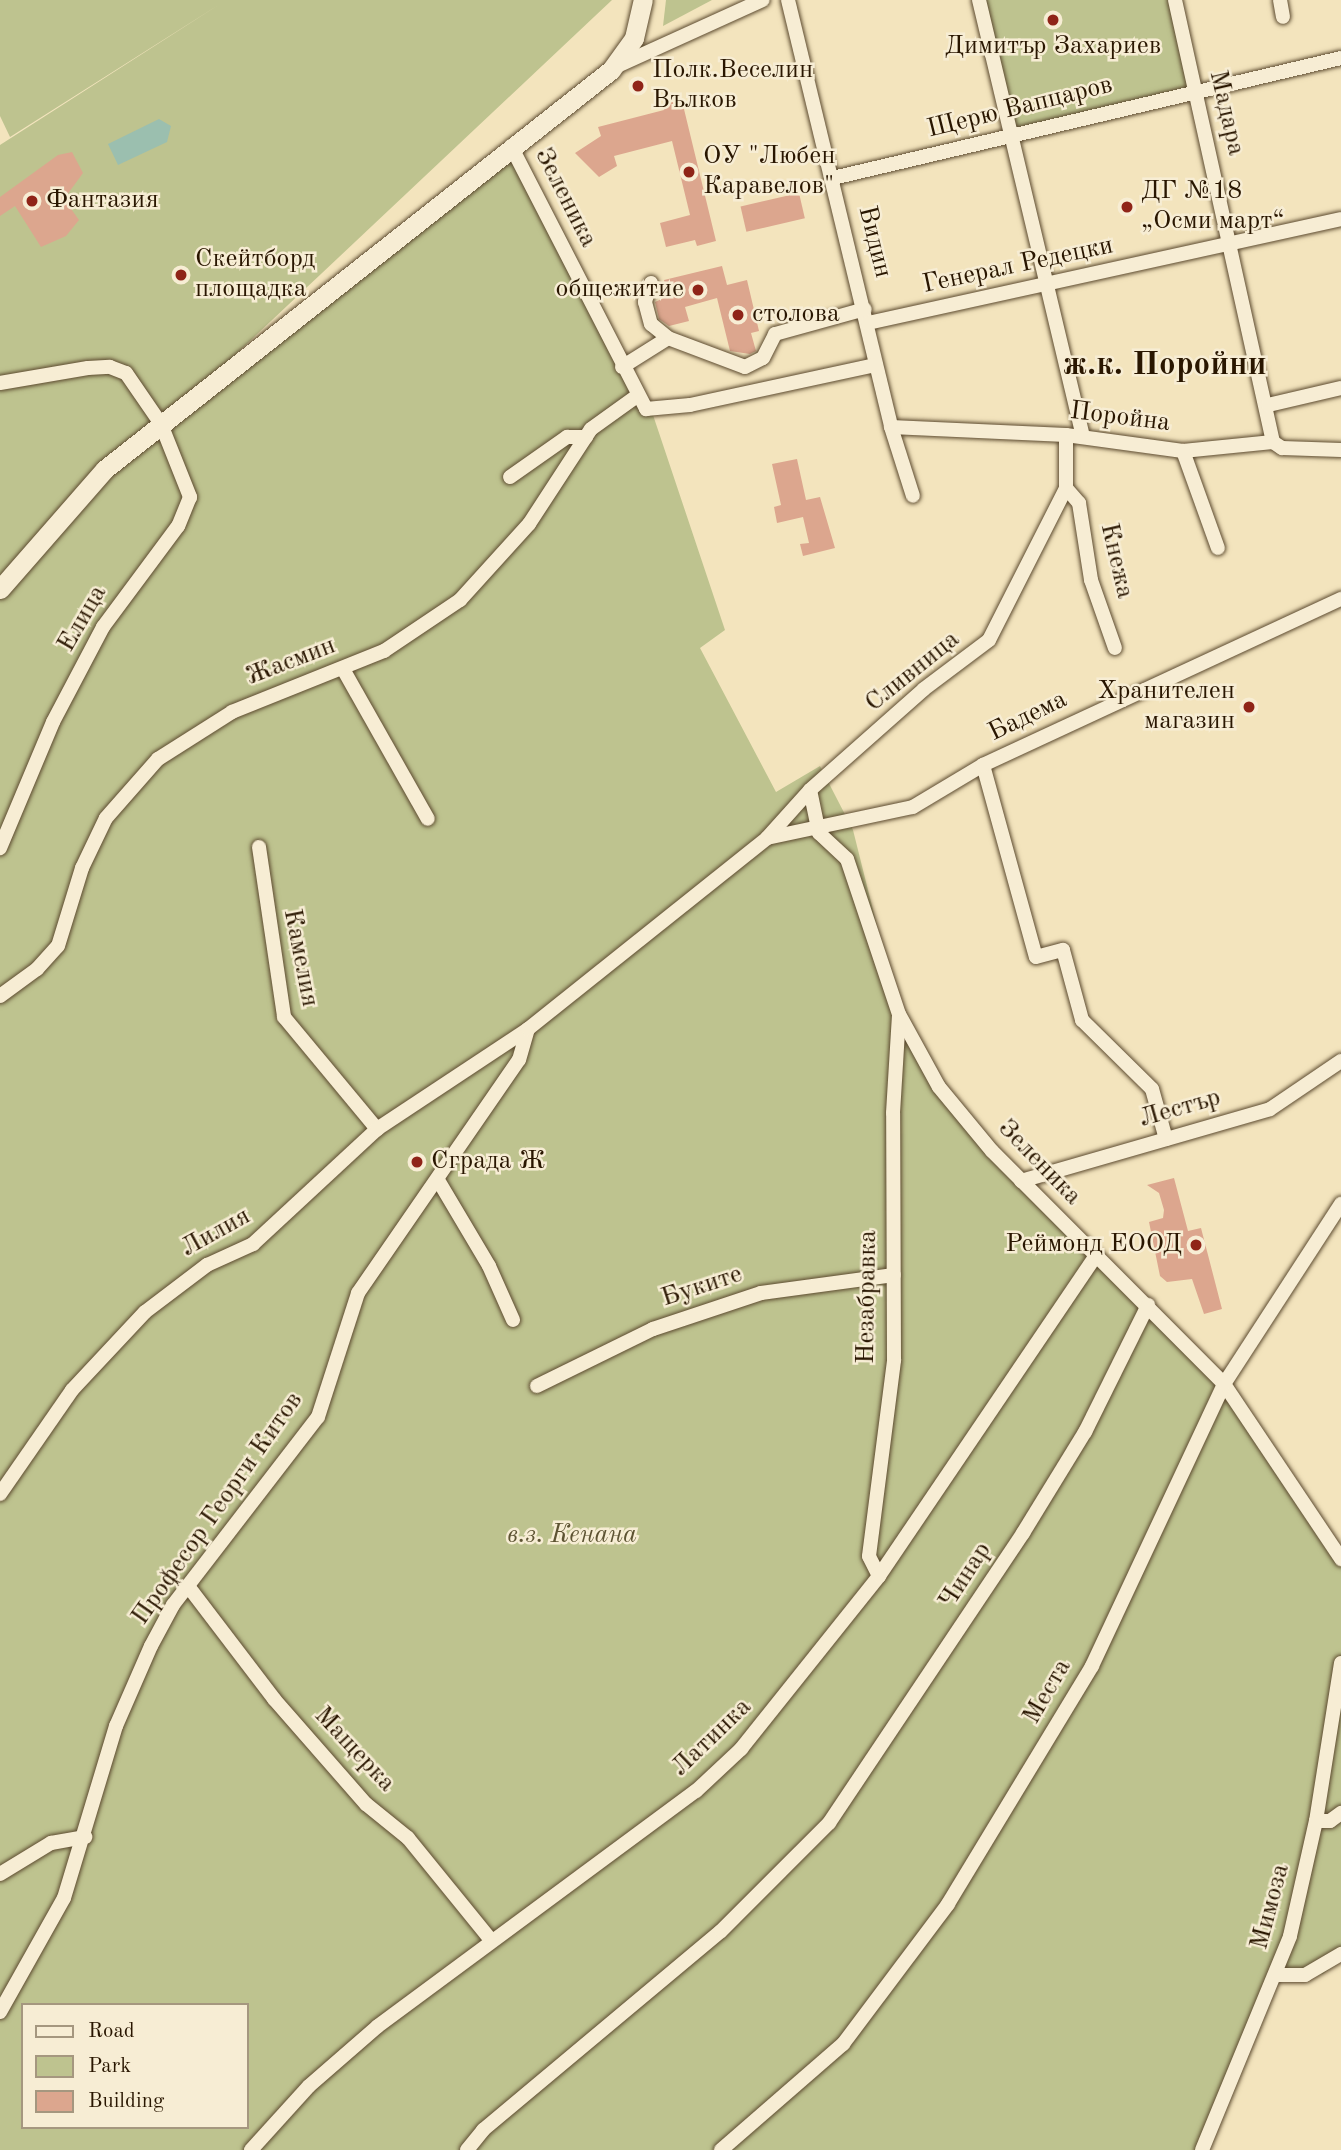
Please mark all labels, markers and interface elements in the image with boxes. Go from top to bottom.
marker: Димитър Захариев [1045,12,1061,28]
place label: Димитър Захариев [945,31,1161,63]
place label: Полк.Веселин Вълков [652,55,813,116]
street label: Мадара [1201,67,1251,159]
street label: Щерю Вапцаров [924,70,1116,146]
marker: Полк.Веселин Вълков [630,78,646,94]
place label: ОУ "Любен Каравелов" [703,141,835,202]
street label: Зеленика [527,143,603,253]
marker: ОУ "Любен Каравелов" [681,164,697,180]
place label: ДГ №18 „Осми март“ [1141,176,1285,238]
place label: Фантазия [46,185,159,217]
marker: Фантазия [24,193,40,209]
marker: ДГ №18 „Осми март“ [1119,199,1135,215]
street label: Видин [850,203,898,281]
street label: Генерал Редецки [920,231,1116,301]
place label: Скейтборд площадка [195,244,315,306]
marker: Скейтборд площадка [173,267,189,283]
place label: общежитие [556,274,684,306]
marker: общежитие [690,282,706,298]
place label: столова [752,299,840,331]
marker: столова [730,307,746,323]
district label: ж.к. Поройни [1063,346,1267,386]
street label: Поройна [1068,396,1172,440]
street label: Кнежа [1092,520,1140,602]
street label: Елица [51,580,115,658]
street label: Сливница [860,625,966,719]
street label: Жасмин [242,631,340,693]
place label: Хранителен магазин [1097,676,1235,738]
street label: Бадема [984,685,1072,749]
marker: Хранителен магазин [1241,699,1257,715]
street label: Камелия [275,906,325,1010]
street label: Лестър [1136,1083,1224,1135]
street label: Зеленика [990,1114,1088,1212]
place label: Сграда Ж [431,1146,545,1178]
marker: Сграда Ж [409,1154,425,1170]
street label: Лилия [176,1201,256,1265]
place label: Реймонд ЕООД [1005,1229,1182,1261]
street label: Незабравка [851,1230,885,1364]
marker: Реймонд ЕООД [1188,1237,1204,1253]
street label: Буките [657,1259,747,1315]
street label: Професор Георги Китов [126,1386,310,1632]
park label: в.з. Кенана [507,1520,637,1552]
street label: Чинар [933,1537,999,1615]
street label: Места [1017,1654,1079,1730]
street label: Латинка [665,1692,759,1784]
street label: Мащерка [307,1701,401,1799]
street label: Мимоза [1245,1861,1297,1953]
legend [21,2003,248,2129]
text: Road [88,2021,135,2042]
text: Park [88,2056,131,2077]
text: Building [88,2091,164,2112]

